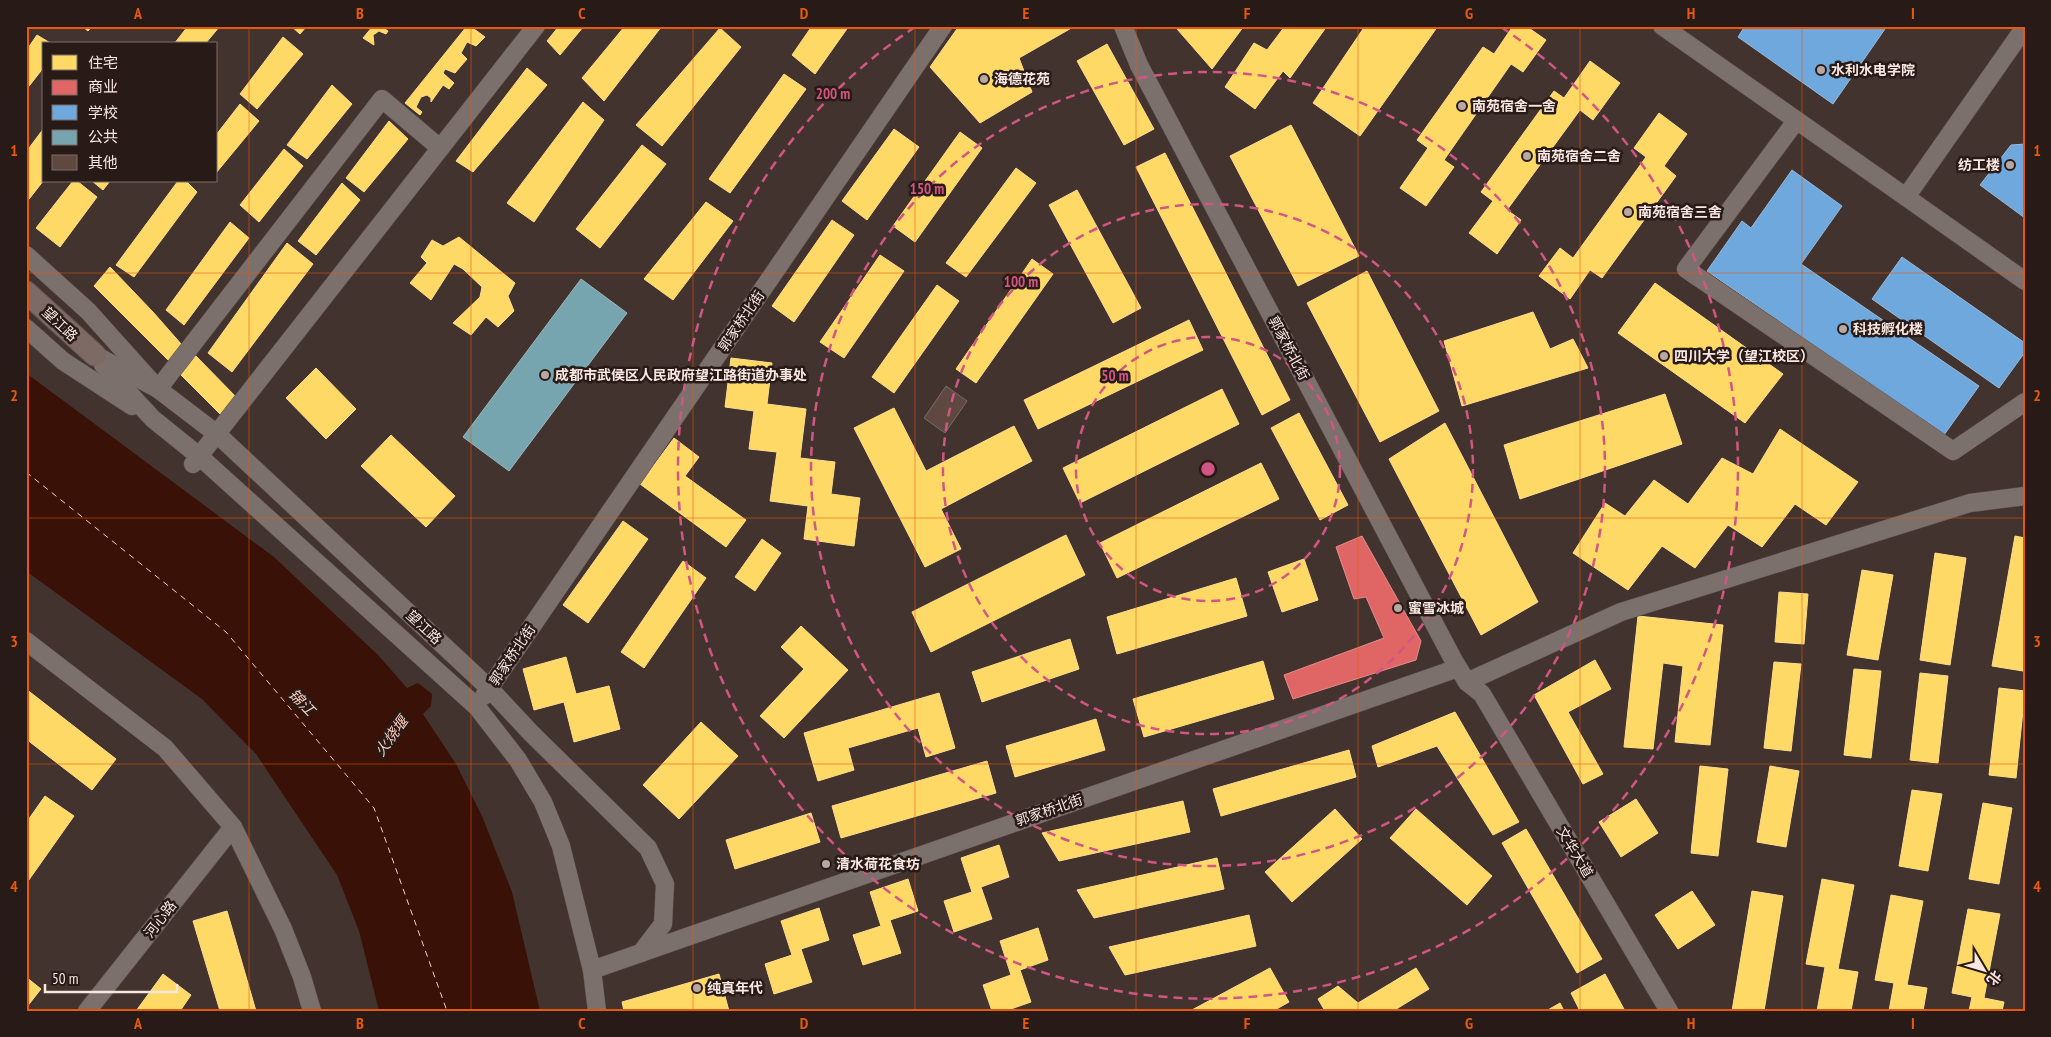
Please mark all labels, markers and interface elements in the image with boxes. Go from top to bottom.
text: A [133,3,143,23]
text: B [356,3,364,23]
text: C [578,3,586,23]
text: D [800,3,809,23]
text: E [1023,3,1030,23]
text: F [1244,3,1251,23]
text: G [1465,3,1473,23]
text: H [1687,3,1695,23]
text: I [1911,3,1915,23]
legend [42,42,218,182]
text: 住宅 [88,53,118,72]
place label: 水利水电学院 [1831,61,1915,79]
marker: 水利水电学院 [1815,64,1827,76]
place label: 海德花苑 [994,70,1050,88]
marker: 海德花苑 [978,73,990,85]
text: 商业 [88,77,118,96]
text: 200 m [816,84,850,103]
place label: 南苑宿舍一舍 [1472,97,1556,115]
marker: 南苑宿舍一舍 [1456,100,1468,112]
text: 学校 [88,103,118,122]
text: 公共 [88,127,118,146]
text: 1 [10,140,18,160]
text: 1 [2033,140,2041,160]
place label: 南苑宿舍二舍 [1537,147,1621,165]
marker: 南苑宿舍二舍 [1521,150,1533,162]
text: 其他 [88,153,118,172]
place label: 纺工楼 [1958,156,2000,174]
marker: 纺工楼 [2004,159,2016,171]
text: 150 m [910,179,944,198]
place label: 南苑宿舍三舍 [1638,203,1722,221]
marker: 南苑宿舍三舍 [1622,206,1634,218]
text: 100 m [1004,272,1038,291]
street label: 郭家桥北街 [714,287,768,355]
street label: 望江路 [39,303,81,345]
street label: 郭家桥北街 [1265,313,1313,383]
place label: 科技孵化楼 [1853,320,1923,338]
marker: 科技孵化楼 [1837,323,1849,335]
place label: 四川大学（望江校区） [1674,347,1814,365]
marker: 四川大学（望江校区） [1658,350,1670,362]
place label: 成都市武侯区人民政府望江路街道办事处 [555,366,807,384]
text: 50 m [1101,366,1129,385]
marker: 成都市武侯区人民政府望江路街道办事处 [539,369,551,381]
text: 2 [10,385,18,405]
text: 2 [2033,385,2041,405]
centre of rings [1199,460,1217,478]
place label: 蜜雪冰城 [1408,599,1464,617]
marker: 蜜雪冰城 [1392,602,1404,614]
street label: 望江路 [403,606,445,648]
street label: 郭家桥北街 [485,621,539,689]
text: 3 [10,631,18,651]
text: 3 [2033,631,2041,651]
water label: 锦江 [285,685,321,721]
water label: 火烧堰 [370,710,414,760]
street label: 郭家桥北街 [1013,790,1085,830]
street label: 文华大道 [1553,823,1597,881]
place label: 清水荷花食坊 [836,855,920,873]
marker: 清水荷花食坊 [820,858,832,870]
text: 4 [10,876,18,896]
text: 4 [2033,876,2041,896]
street label: 河心路 [140,897,180,941]
north arrow [1958,944,2008,994]
scale bar [45,962,178,994]
text: 北 [1983,967,2006,989]
text: 50 m [52,969,78,988]
place label: 纯真年代 [707,979,763,997]
marker: 纯真年代 [691,982,703,994]
text: A [133,1013,143,1033]
text: B [356,1013,364,1033]
text: C [578,1013,586,1033]
text: D [800,1013,809,1033]
text: E [1023,1013,1030,1033]
text: F [1244,1013,1251,1033]
text: G [1465,1013,1473,1033]
text: H [1687,1013,1695,1033]
text: I [1911,1013,1915,1033]

